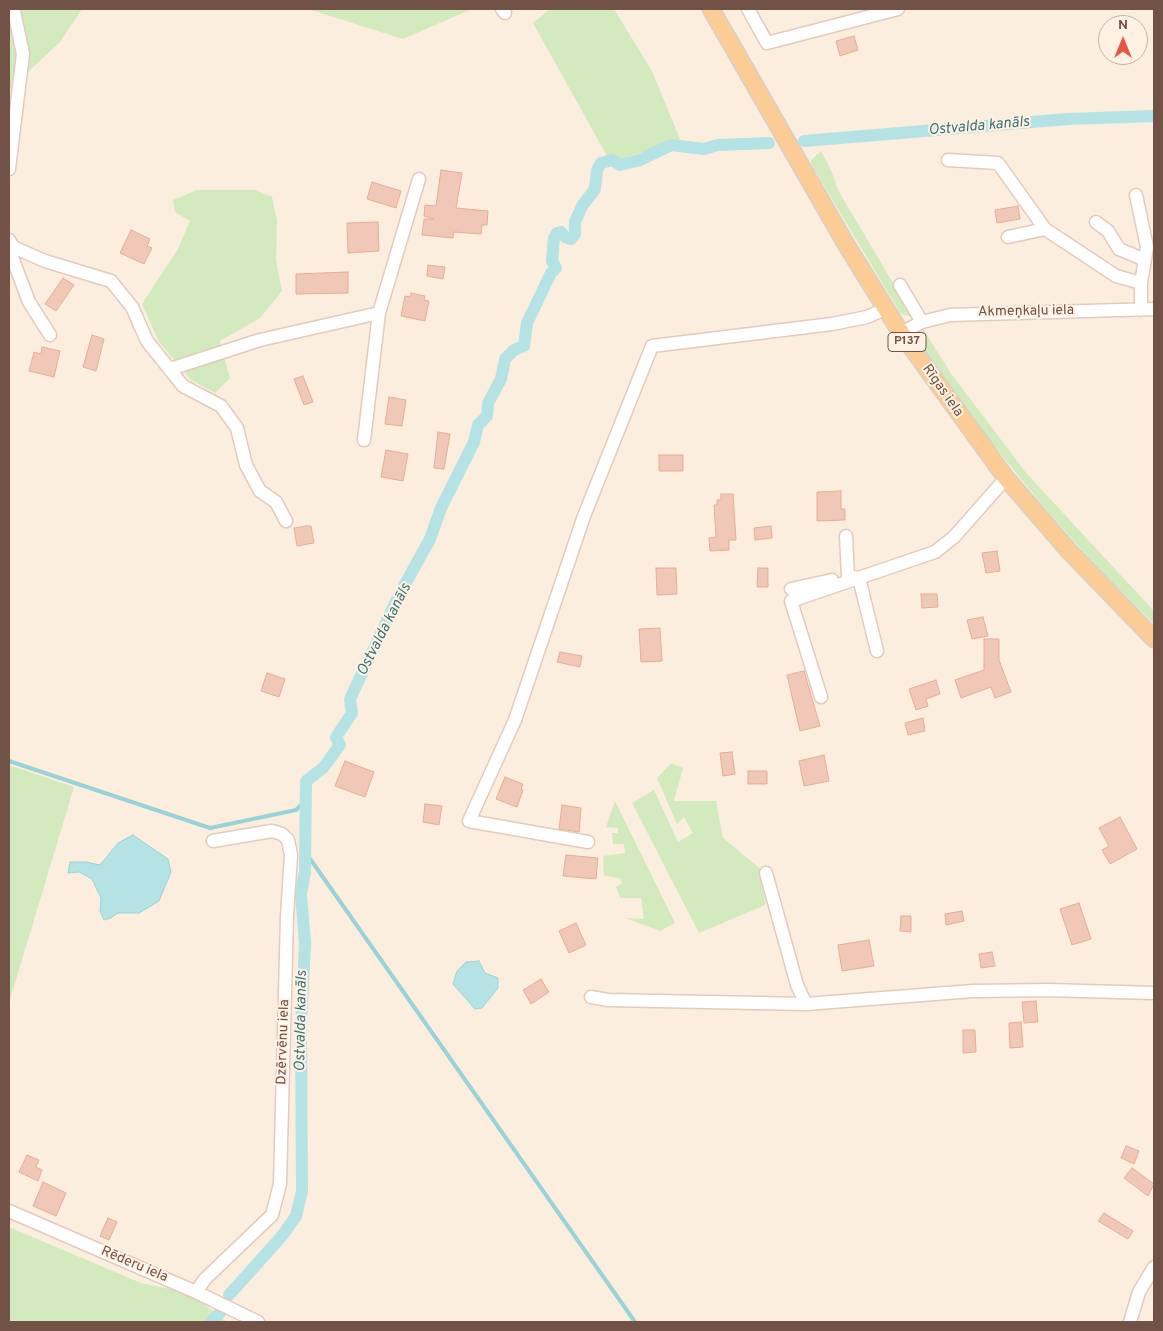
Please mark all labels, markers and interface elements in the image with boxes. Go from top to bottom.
north arrow [1098,15,1148,65]
text: N [1118,17,1128,34]
water label: Ostvalda kanāls [928,114,1030,140]
street label: Akmeņkaļu iela [978,303,1074,321]
road number: P137 [888,332,926,352]
street label: Rīgas iela [918,362,966,420]
water label: Ostvalda kanāls [354,581,416,679]
water label: Ostvalda kanāls [292,970,312,1072]
street label: Dzērvēnu iela [274,999,294,1085]
street label: Rēderu iela [98,1243,170,1287]

